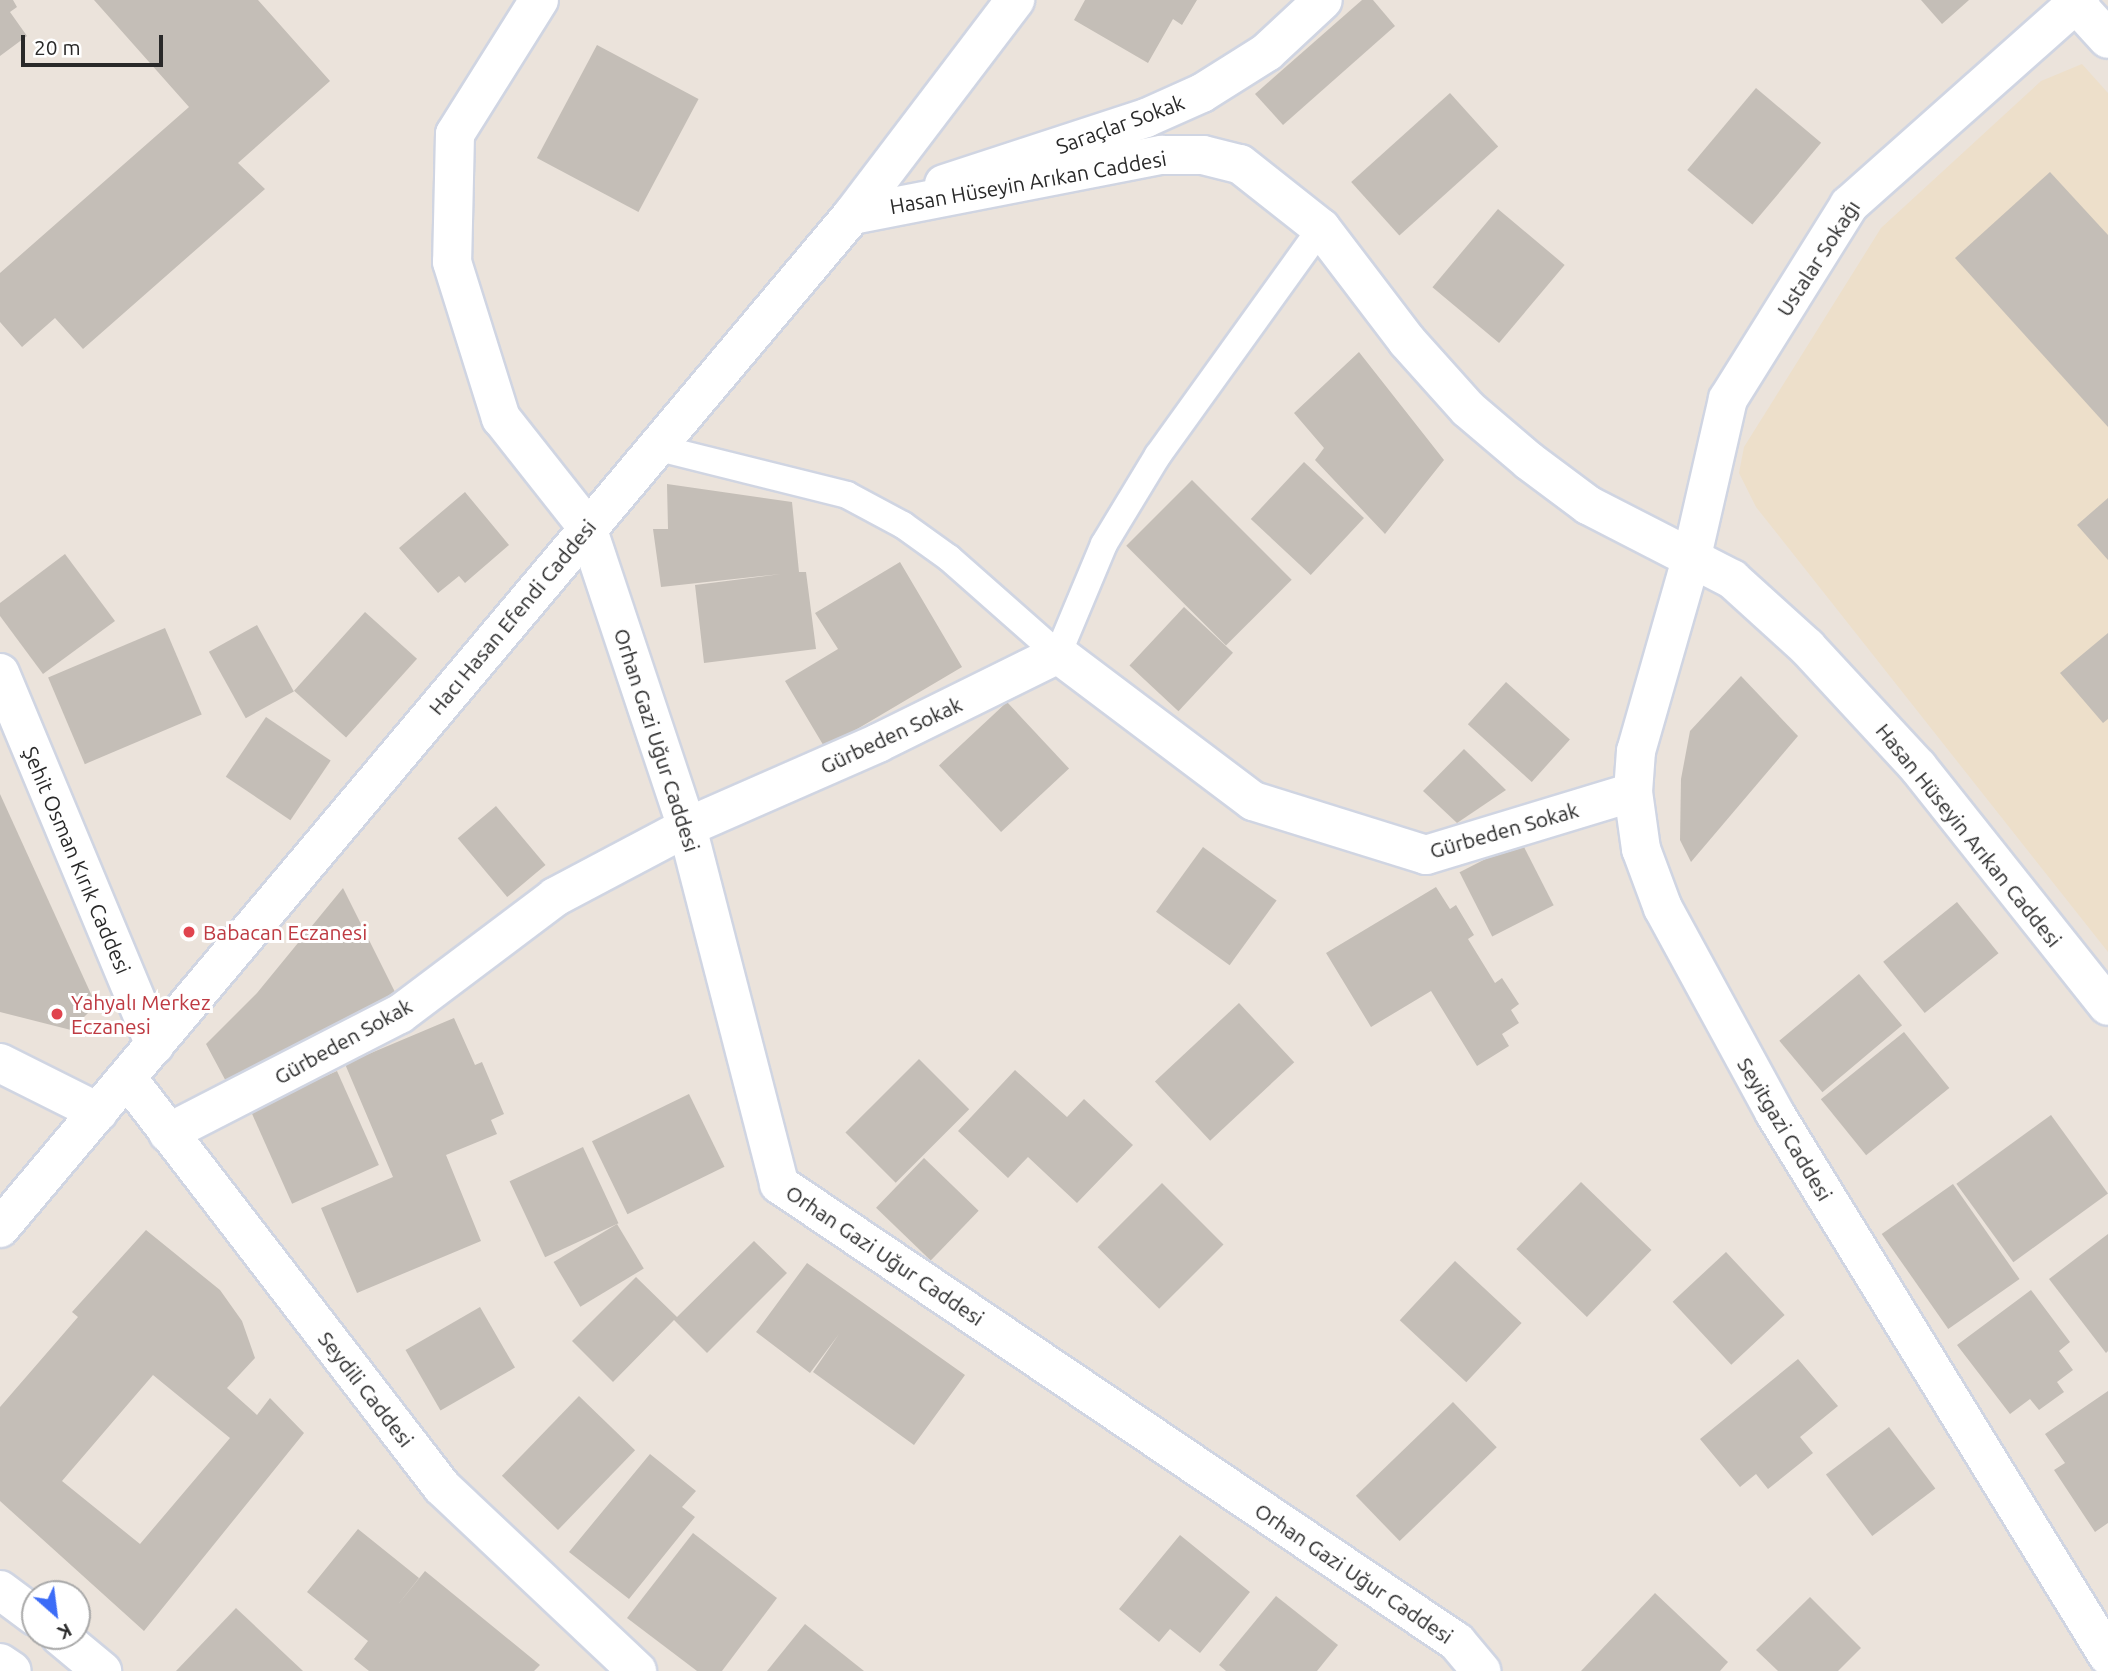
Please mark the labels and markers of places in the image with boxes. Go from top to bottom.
place label: Babacan Eczanesi [203,919,367,945]
marker: Babacan Eczanesi [181,924,197,940]
place label: Yahyalı Merkez Eczanesi [71,989,211,1039]
marker: Yahyalı Merkez Eczanesi [49,1006,65,1022]

